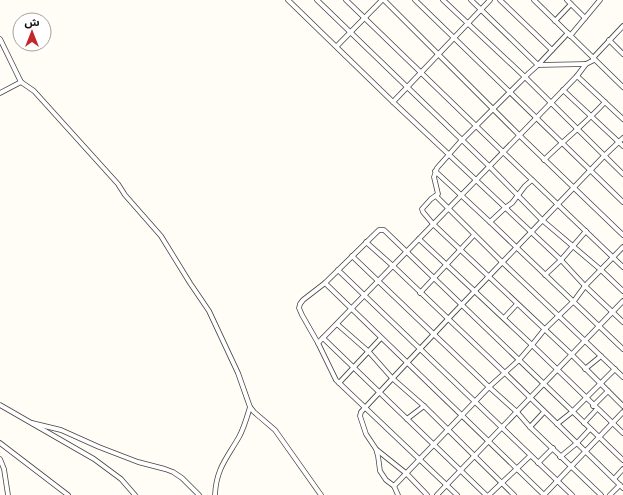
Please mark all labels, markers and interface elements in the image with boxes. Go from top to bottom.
text: ش [24,11,40,34]
north arrow [12,12,52,52]

